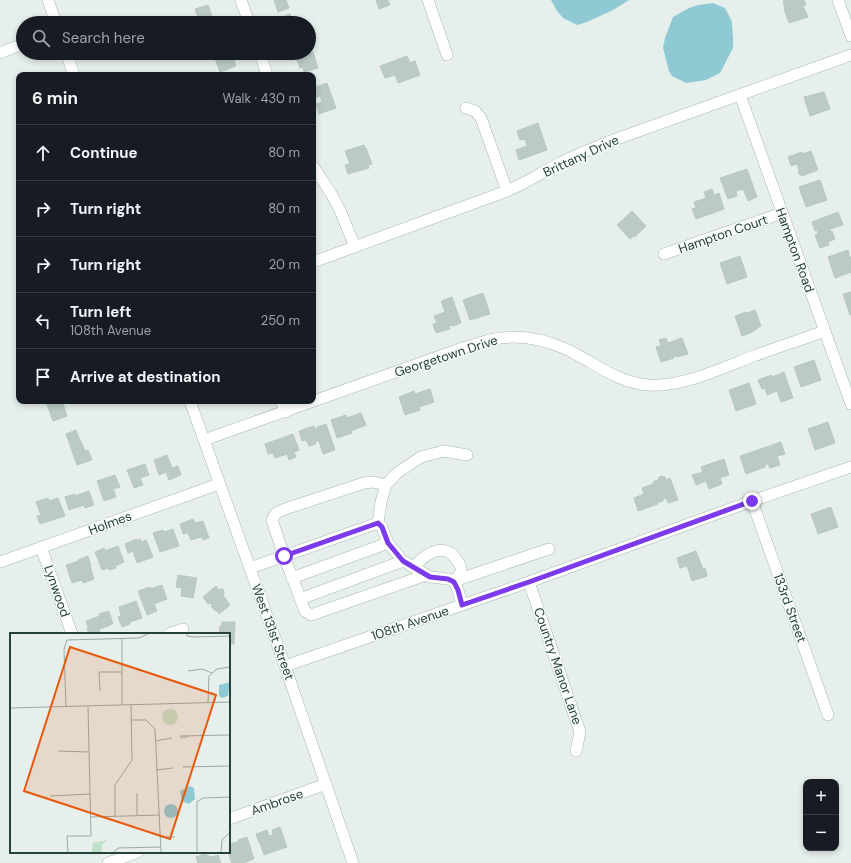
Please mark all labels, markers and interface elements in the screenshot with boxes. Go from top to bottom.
search box [16,16,316,60]
icon: search [30,27,52,49]
text: Search here [62,28,145,48]
text: 6 min [32,87,78,109]
text: Walk · 430 m [223,90,300,107]
street label: Brittany Drive [540,131,622,181]
icon: ahead [32,142,54,164]
text: Continue [70,143,138,163]
text: 80 m [268,144,300,161]
icon: right [32,198,54,220]
text: Turn right [70,199,141,219]
text: 80 m [268,200,300,217]
street label: Hampton Road [772,205,818,295]
street label: Hampton Court [676,211,770,257]
icon: right [32,254,54,276]
text: Turn right [70,255,141,275]
text: 20 m [269,256,300,273]
text: Turn left [70,302,131,322]
icon: left [32,310,54,332]
text: 250 m [261,312,300,329]
text: 108th Avenue [70,322,151,339]
street label: Georgetown Drive [392,331,500,381]
icon: arrive [32,366,54,388]
text: Arrive at destination [70,367,221,387]
route end [743,492,761,510]
street label: Holmes [86,507,134,539]
route start [275,547,293,565]
street label: Lynwood [40,563,74,619]
street label: 133rd Street [770,571,810,645]
street label: West 131st Street [248,581,298,683]
street label: 108th Avenue [369,602,451,644]
street label: Country Manor Lane [530,605,586,727]
inset map [10,633,230,853]
map controls [803,779,839,851]
button: + [803,779,839,815]
street label: Ambrose [248,785,306,819]
button: − [803,815,839,851]

